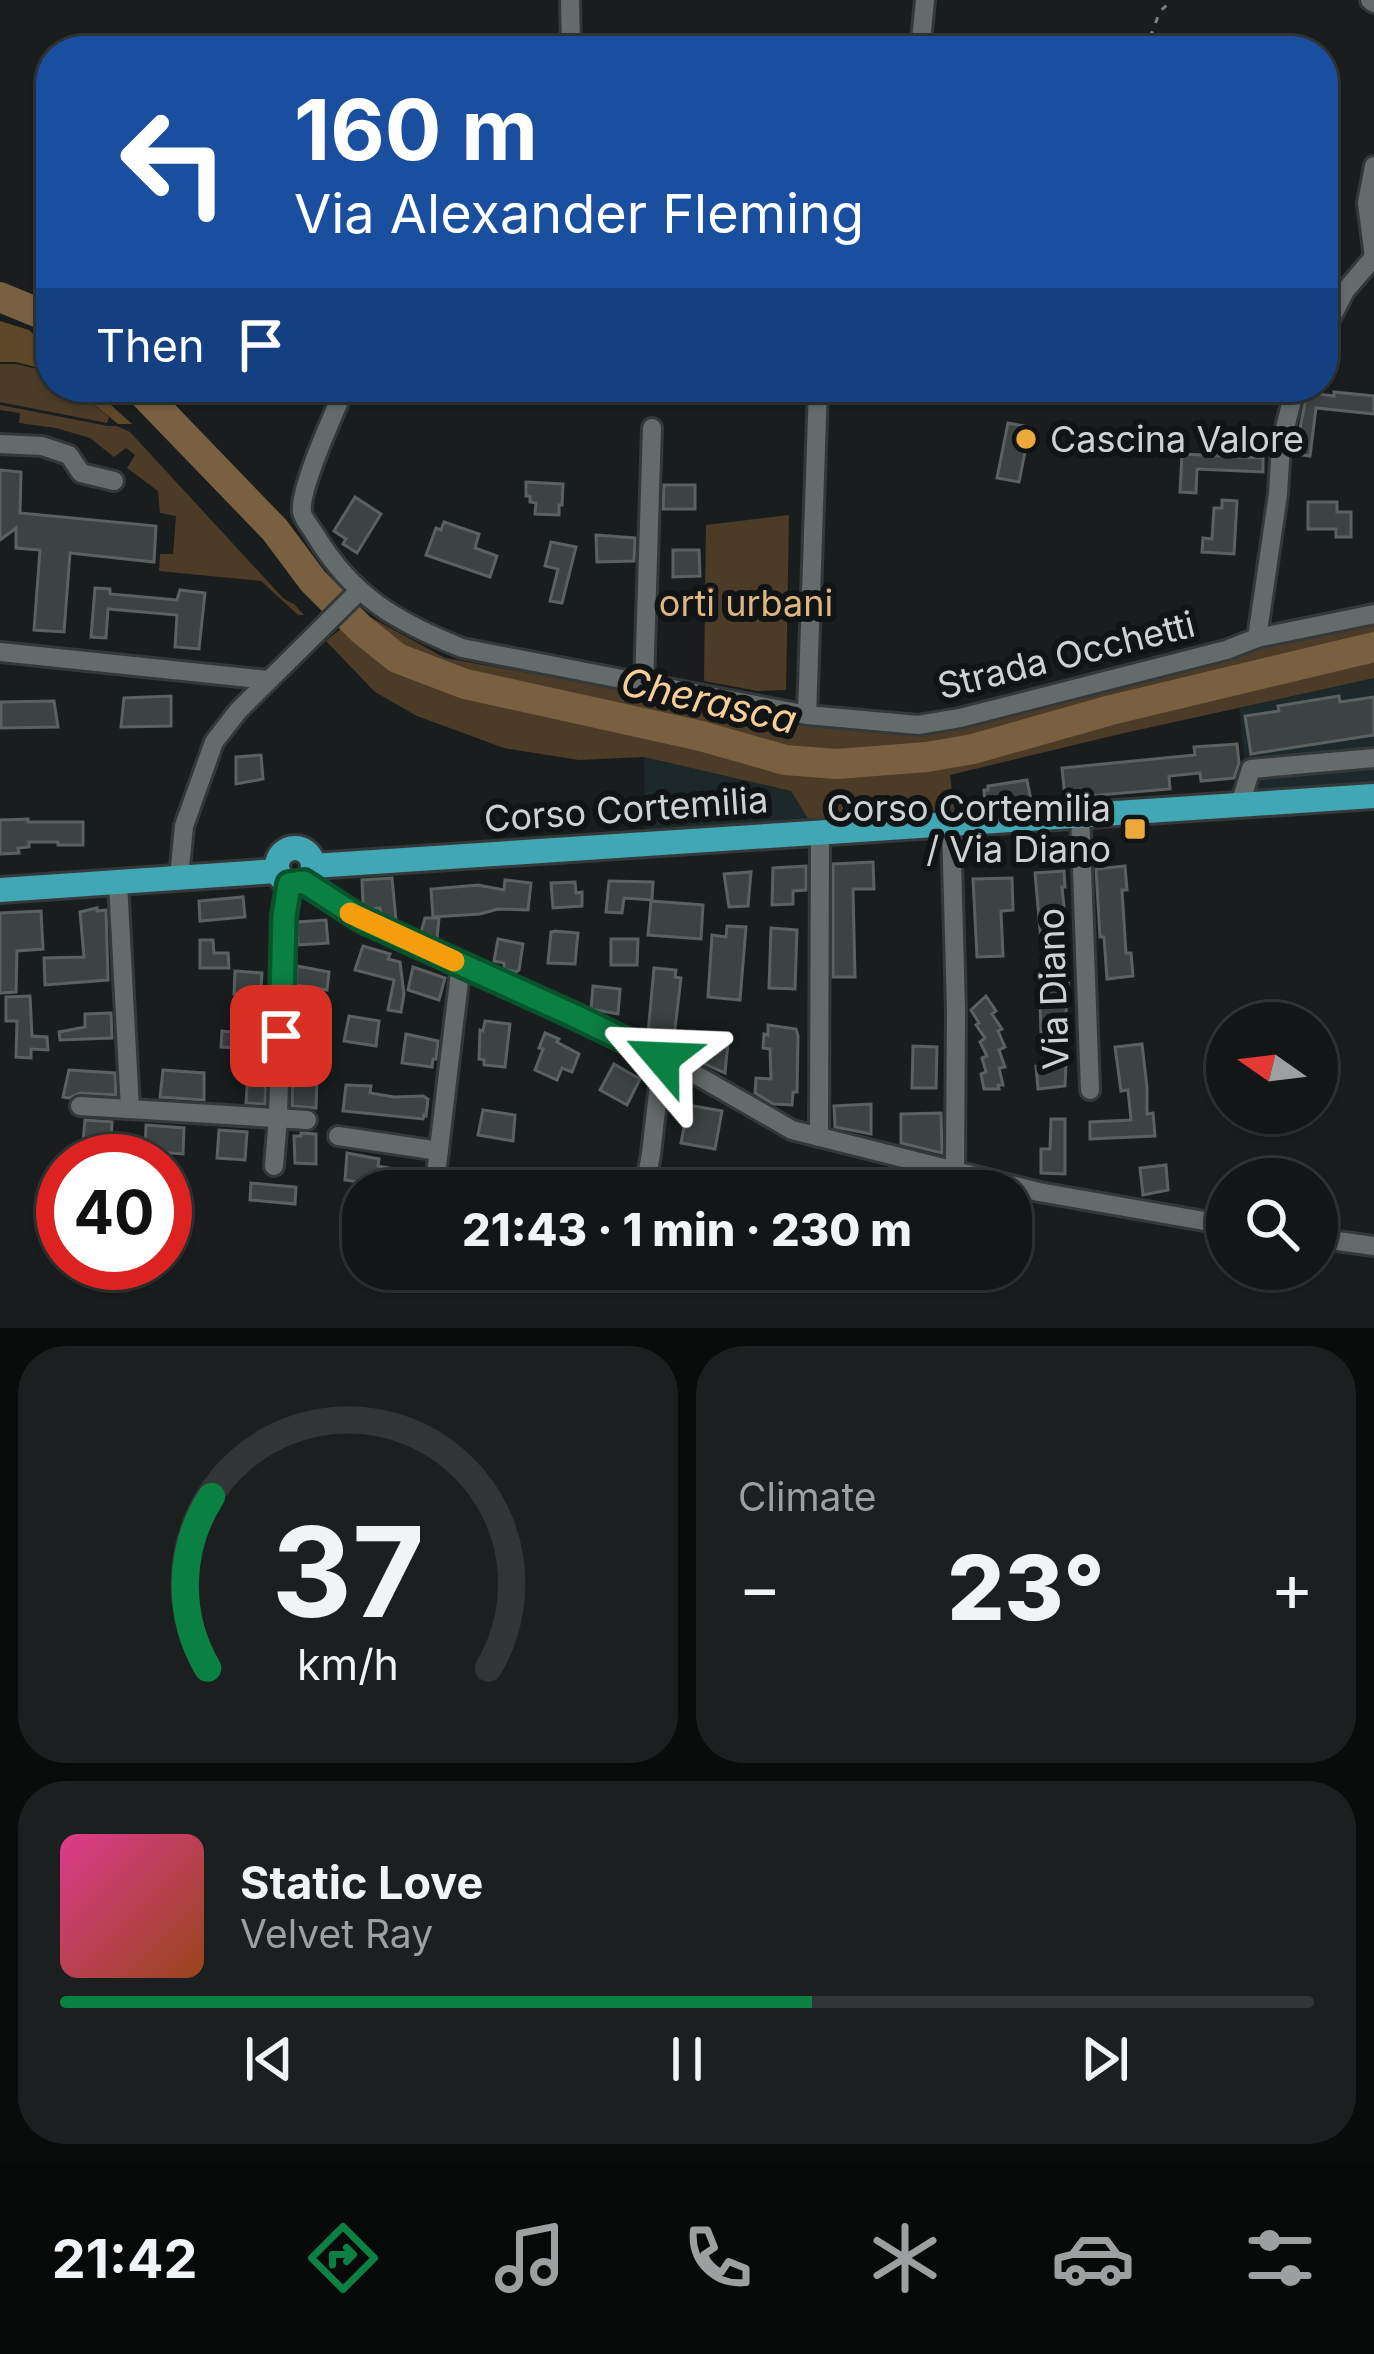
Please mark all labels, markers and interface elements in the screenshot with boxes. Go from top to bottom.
text: 160 m [294,79,538,180]
icon: left [96,84,252,240]
text: Via Alexander Fleming [294,181,864,246]
icon: arrive [228,312,294,378]
text: Then [96,318,204,373]
place label: Cascina Valore [1050,417,1304,461]
marker: Cascina Valore [1013,426,1039,452]
park label: orti urbani [659,581,833,625]
street label: Strada Occhetti [933,602,1199,708]
water label: Cherasca [617,657,801,743]
street label: Corso Cortemilia [483,777,769,841]
place label: Corso Cortemilia / Via Diano [827,786,1111,871]
marker: Corso Cortemilia / Via Diano [1122,816,1148,842]
street label: Via Diano [1028,907,1078,1071]
pin [230,985,332,1087]
position arrow [599,995,725,1121]
north arrow [1206,1002,1338,1134]
map controls [1206,1002,1338,1290]
icon: arrive [248,1003,314,1069]
speed limit sign: 40 [36,1134,192,1290]
button: search [1206,1158,1338,1290]
text: 21:43 · 1 min · 230 m [462,1202,912,1257]
text: Climate [738,1473,877,1520]
text: 37 [271,1496,425,1647]
text: 23° [947,1533,1105,1642]
text: − [738,1547,782,1627]
text: + [1270,1547,1314,1627]
text: km/h [297,1637,399,1689]
text: Static Love [240,1855,483,1910]
text: Velvet Ray [240,1910,433,1957]
icon: previous [236,2026,302,2092]
icon: pause [654,2026,720,2092]
icon: next [1072,2026,1138,2092]
icon: directions [301,2216,385,2300]
icon: music [488,2216,572,2300]
icon: phone [676,2216,760,2300]
icon: climate [863,2216,947,2300]
icon: car [1051,2216,1135,2300]
icon: filters [1238,2216,1322,2300]
text: 21:42 [52,2226,198,2291]

